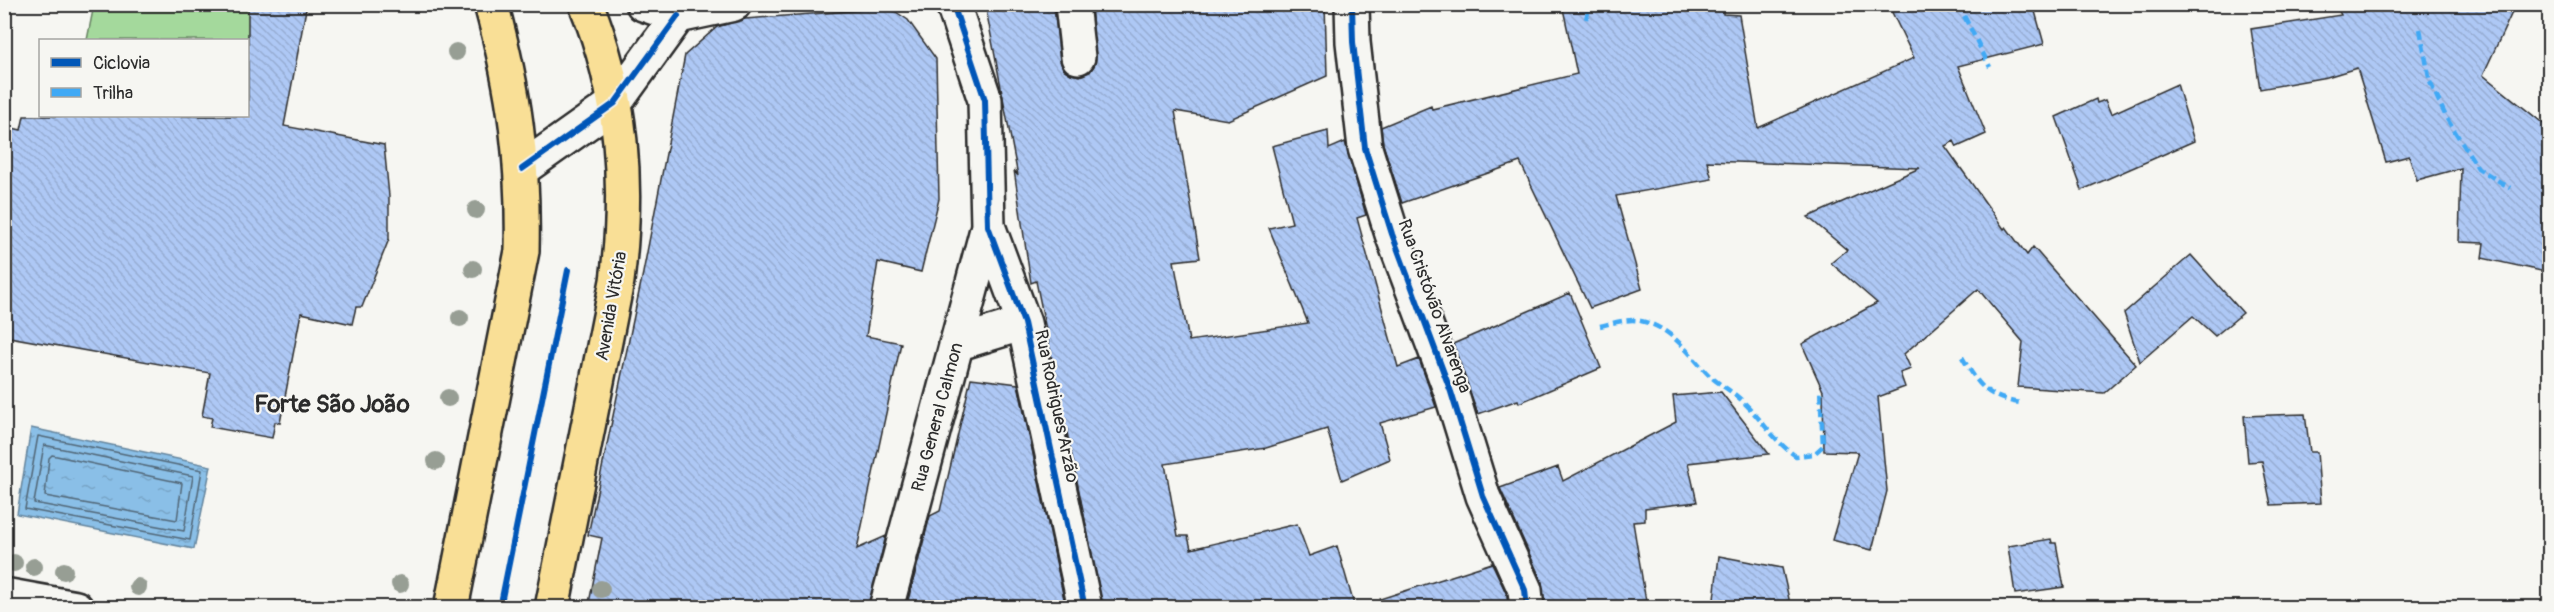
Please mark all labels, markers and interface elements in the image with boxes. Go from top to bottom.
legend [39,39,249,117]
text: Ciclovia [93,52,150,75]
text: Trilha [93,82,133,105]
street label: Rua Cristóvão Alvarenga [1392,216,1477,396]
street label: Avenida Vitória [591,250,632,363]
street label: Rua Rodrigues Arzão [1029,328,1084,485]
street label: Rua General Calmon [906,340,968,494]
district label: Forte São João [254,390,410,419]

